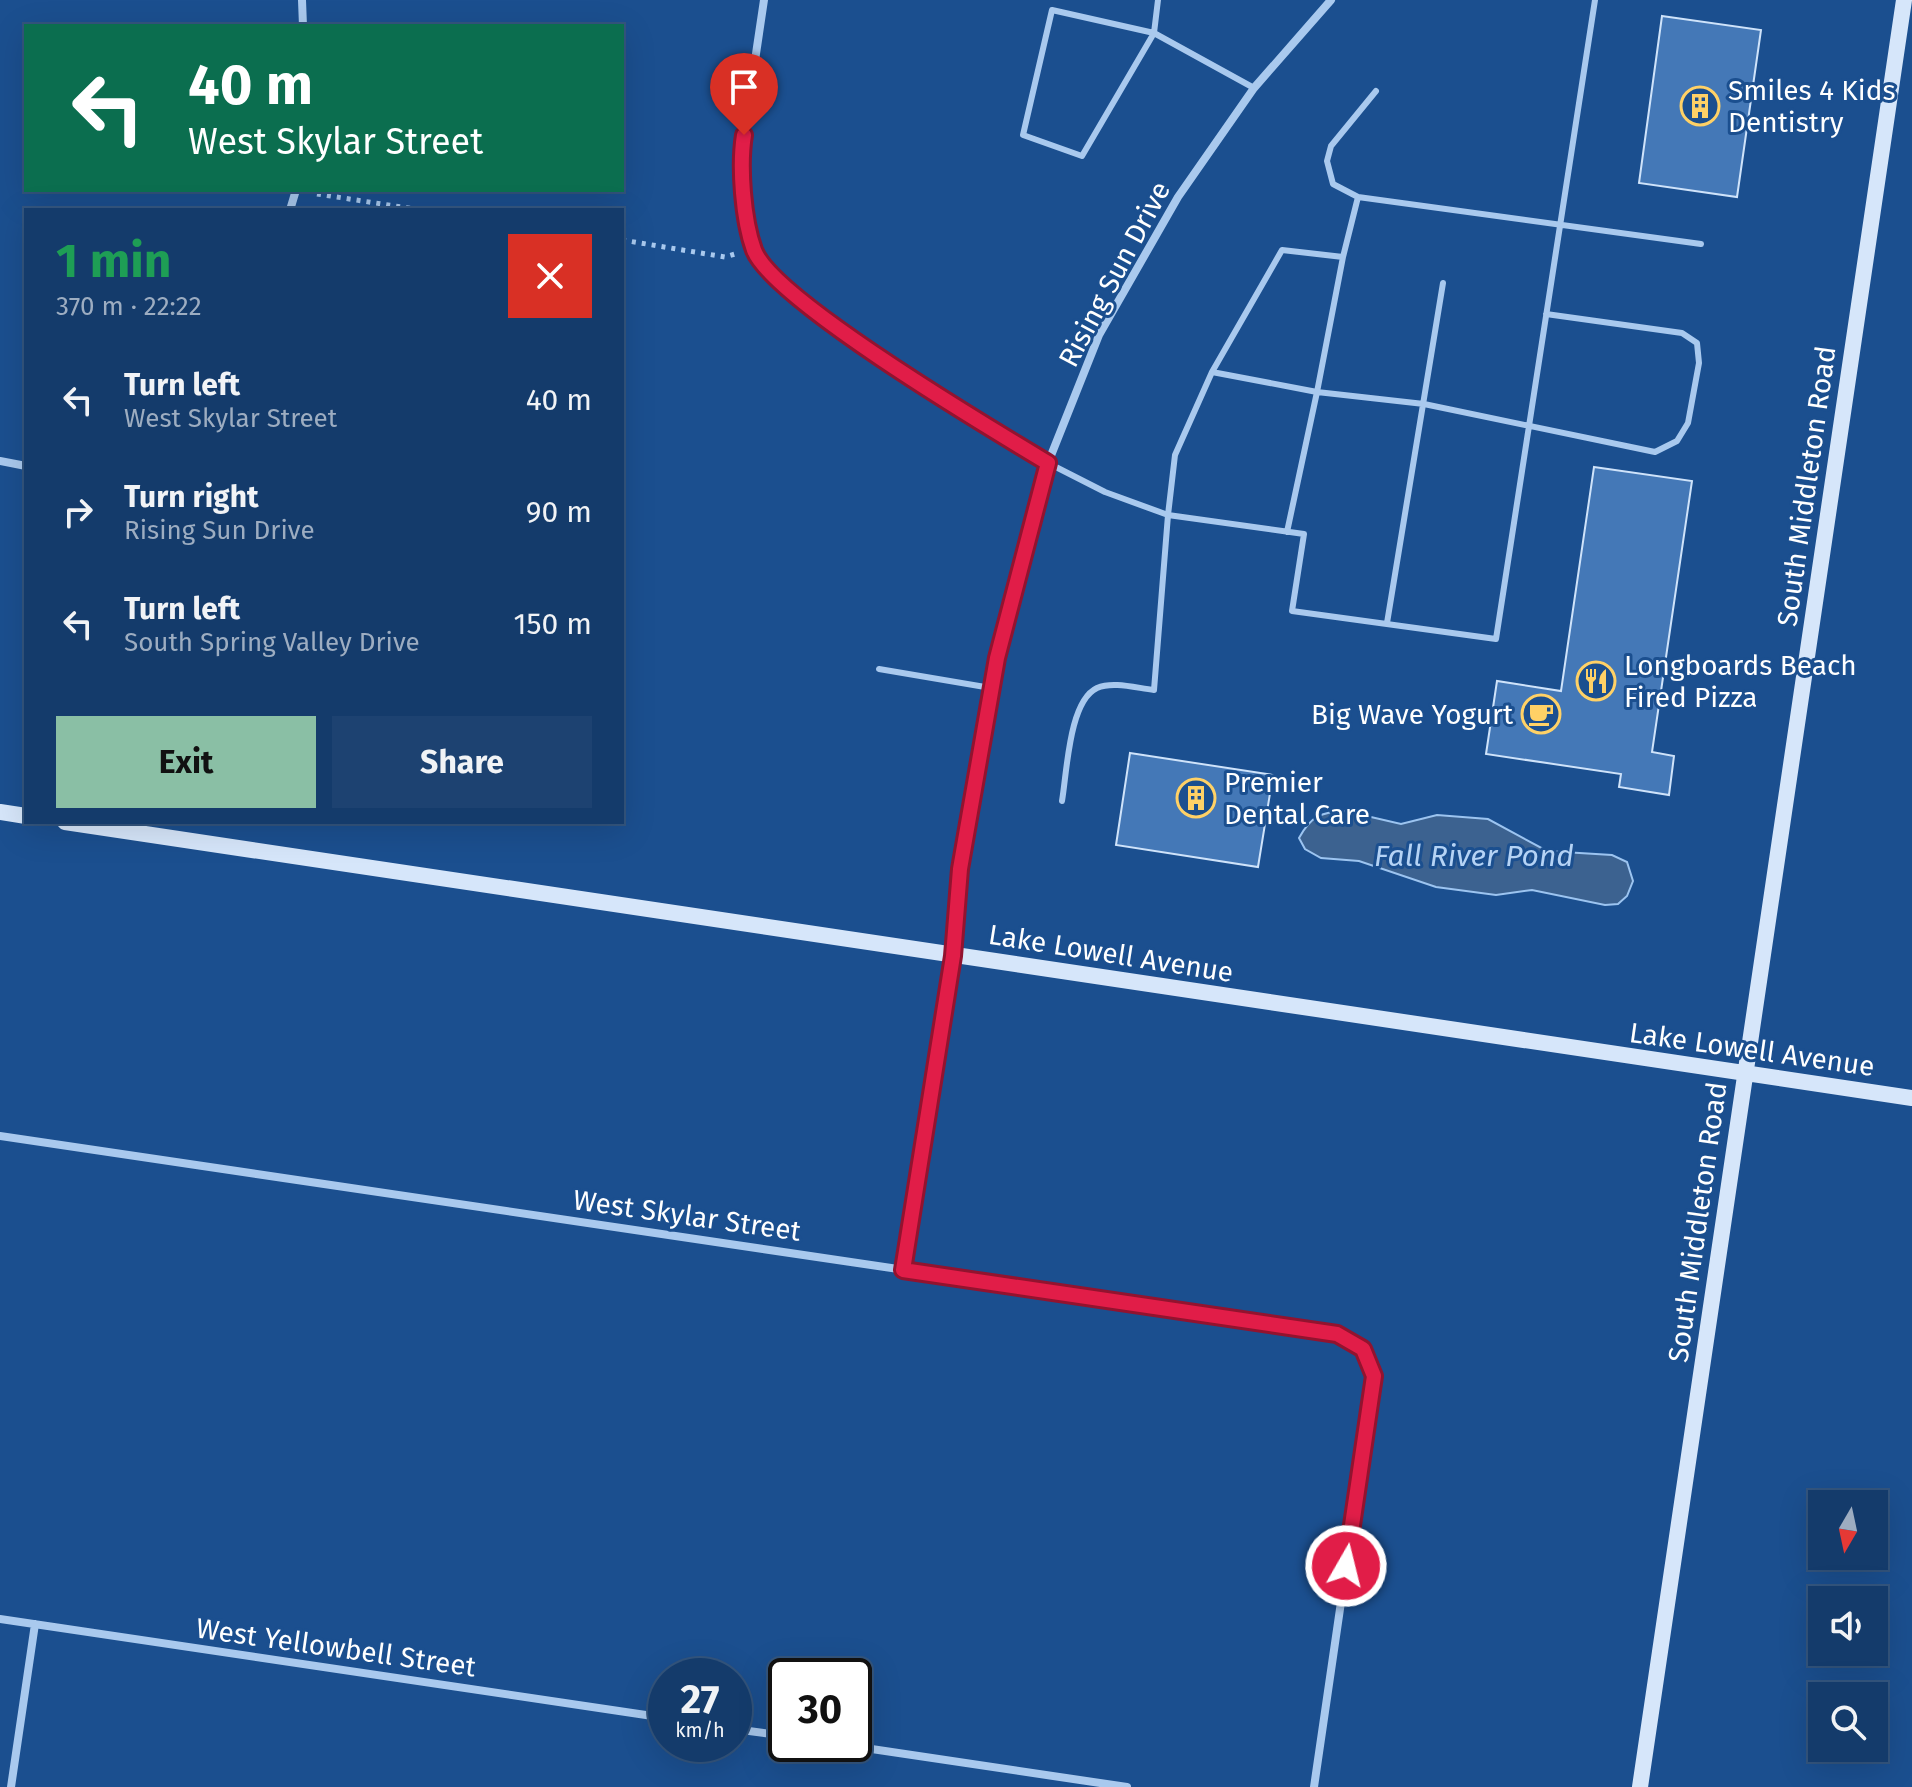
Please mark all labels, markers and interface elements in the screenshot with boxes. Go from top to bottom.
text: 40 m [188,52,313,119]
pin [710,53,778,135]
icon: left [56,56,160,160]
icon: arrive [722,65,766,109]
place label: Smiles 4 Kids Dentistry [1728,74,1896,139]
building icon: Smiles 4 Kids Dentistry [1679,85,1721,127]
text: West Skylar Street [188,120,483,164]
street label: Rising Sun Drive [1052,176,1177,373]
text: 1 min [56,232,171,290]
button: close [508,234,592,318]
text: 370 m · 22:22 [56,291,202,322]
street label: South Middleton Road [1770,344,1843,628]
text: Turn left [124,367,240,403]
icon: left [56,378,100,422]
text: 40 m [526,382,592,418]
text: West Skylar Street [124,403,337,434]
text: Turn right [124,479,259,515]
icon: right [56,490,100,534]
text: 90 m [526,494,592,530]
text: Rising Sun Drive [124,515,315,546]
text: Turn left [124,591,240,627]
icon: left [56,602,100,646]
text: 150 m [514,606,592,642]
text: South Spring Valley Drive [124,627,420,658]
place label: Longboards Beach Fired Pizza [1624,649,1857,714]
restaurant icon: Longboards Beach Fired Pizza [1575,660,1617,702]
cafe icon: Big Wave Yogurt [1520,693,1562,735]
place label: Big Wave Yogurt [1311,698,1514,731]
button: Exit [56,716,316,808]
button: Share [332,716,592,808]
place label: Premier Dental Care [1224,766,1370,831]
building icon: Premier Dental Care [1175,777,1217,819]
water label: Fall River Pond [1374,838,1574,874]
street label: Lake Lowell Avenue [986,918,1236,989]
street label: Lake Lowell Avenue [1627,1016,1877,1083]
street label: South Middleton Road [1661,1080,1734,1364]
street label: West Skylar Street [571,1183,804,1248]
north arrow [1808,1490,1888,1570]
map controls [1808,1490,1888,1762]
position arrow [1304,1524,1388,1608]
button: sound [1808,1586,1888,1666]
street label: West Yellowbell Street [194,1612,479,1684]
speed limit sign: 30 [768,1658,872,1762]
text: 27 [681,1676,720,1724]
button: search [1808,1682,1888,1762]
text: km/h [675,1718,725,1742]

